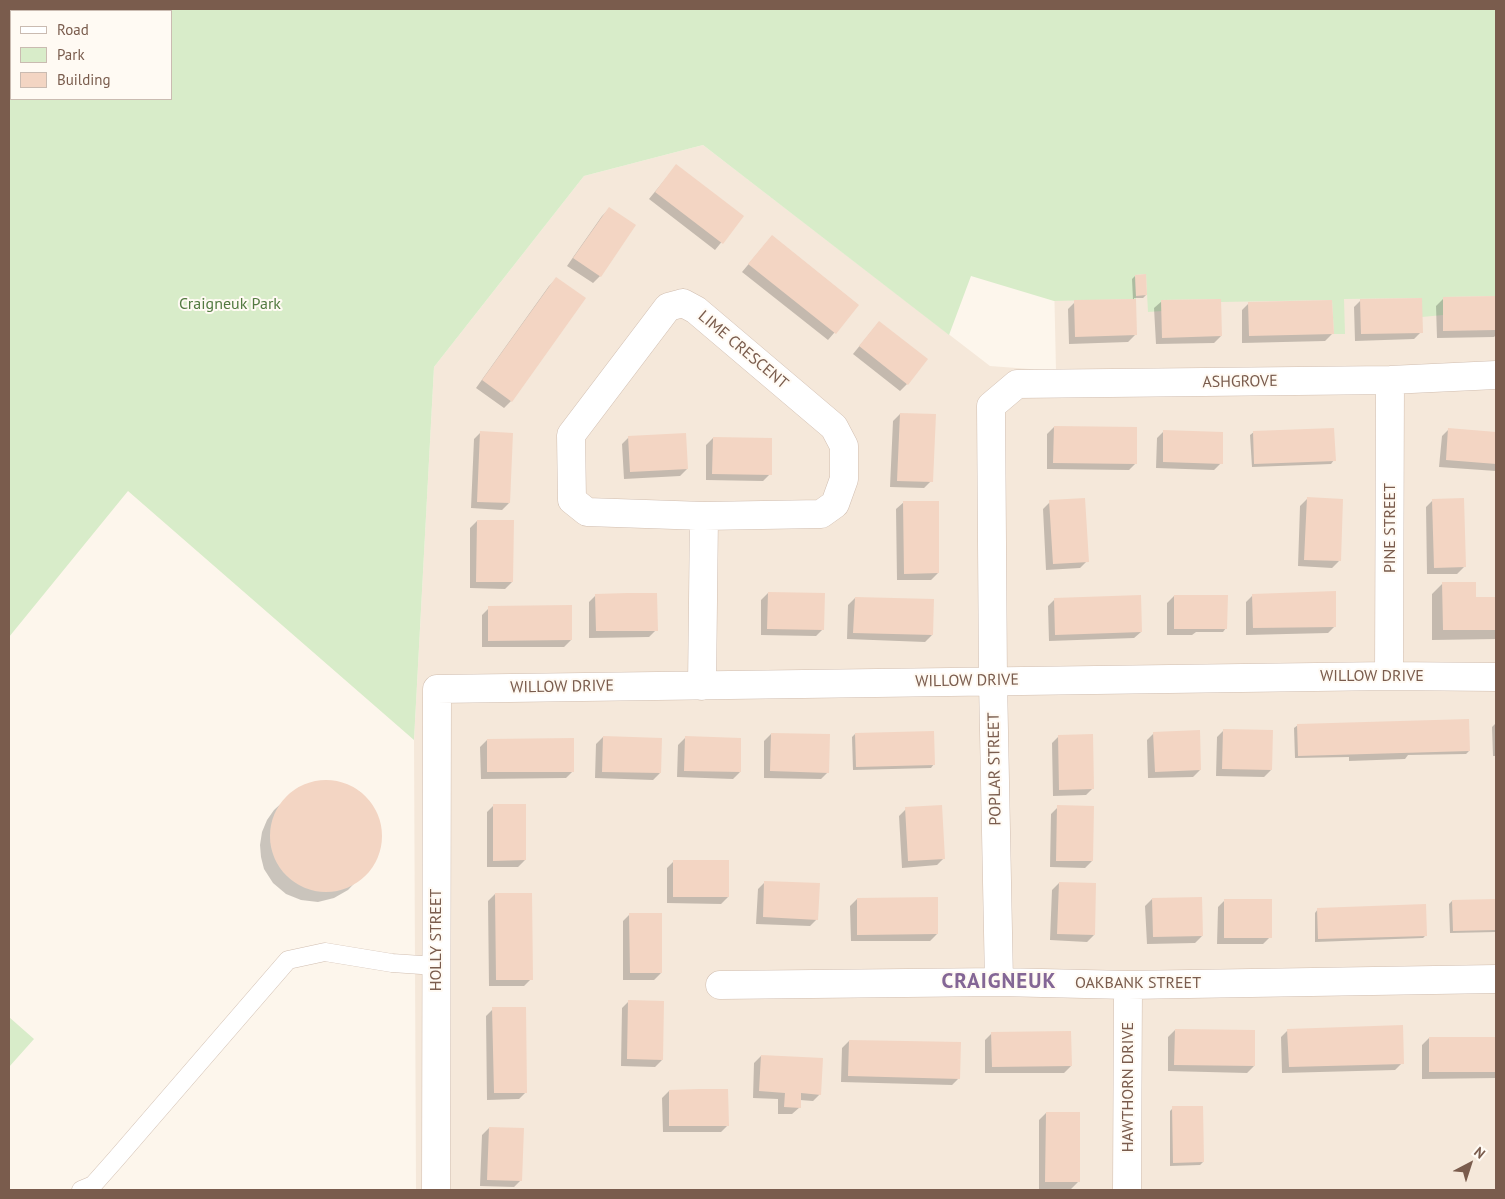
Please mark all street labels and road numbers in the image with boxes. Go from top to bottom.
street label: LIME CRESCENT [694,307,792,393]
street label: ASHGROVE [1202,372,1278,392]
street label: PINE STREET [1380,483,1400,573]
street label: WILLOW DRIVE [1320,666,1424,686]
street label: WILLOW DRIVE [915,670,1019,692]
street label: WILLOW DRIVE [510,676,614,698]
street label: POPLAR STREET [984,712,1006,826]
street label: HOLLY STREET [426,889,446,991]
street label: OAKBANK STREET [1075,973,1201,993]
street label: HAWTHORN DRIVE [1118,1022,1138,1152]

